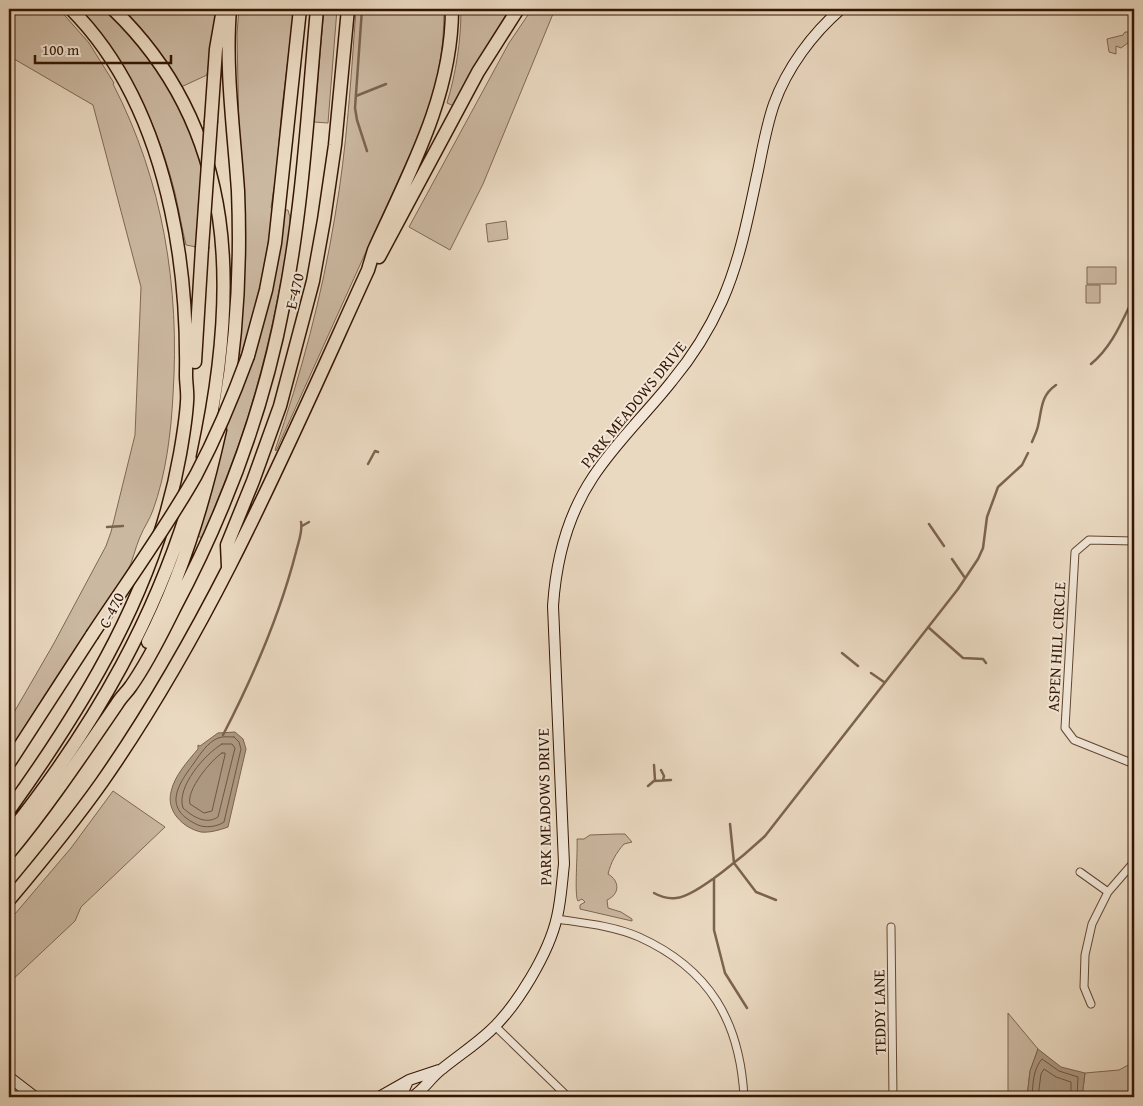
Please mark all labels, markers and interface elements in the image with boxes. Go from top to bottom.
scale bar [35,32,171,64]
text: 100 m [42,39,80,60]
street label: E-470 [278,270,310,312]
street label: PARK MEADOWS DRIVE [574,335,692,473]
street label: ASPEN HILL CIRCLE [1041,581,1071,713]
street label: C-470 [92,588,130,632]
street label: PARK MEADOWS DRIVE [531,728,557,886]
street label: TEDDY LANE [866,969,892,1055]

